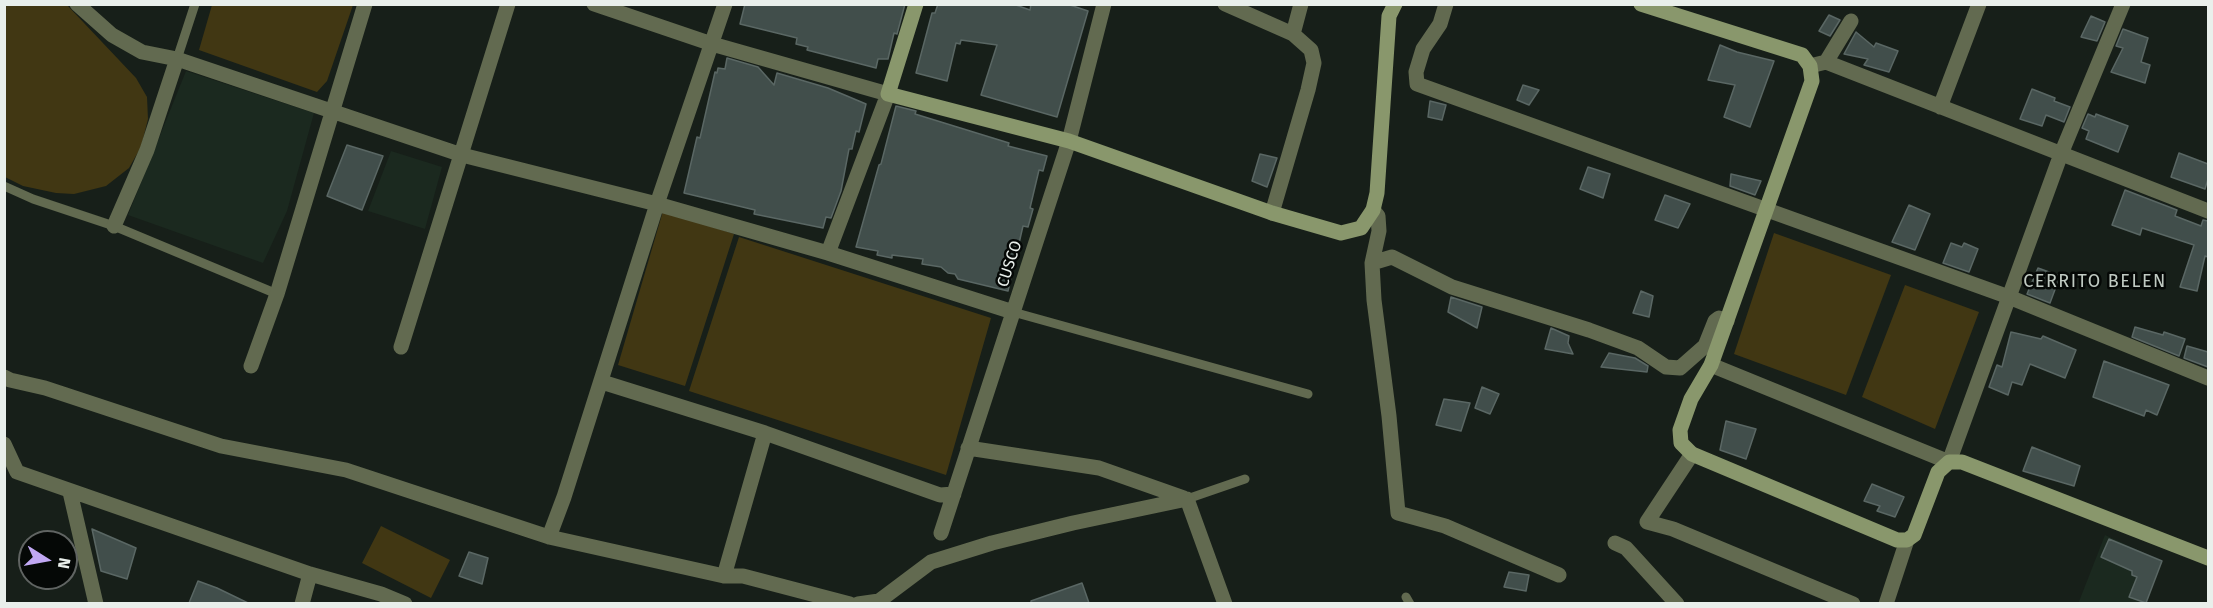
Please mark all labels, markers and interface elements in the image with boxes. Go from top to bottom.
street label: CUSCO [993,238,1027,290]
district label: CERRITO BELEN [2023,271,2167,293]
north arrow [18,530,78,590]
text: N [54,556,75,570]

